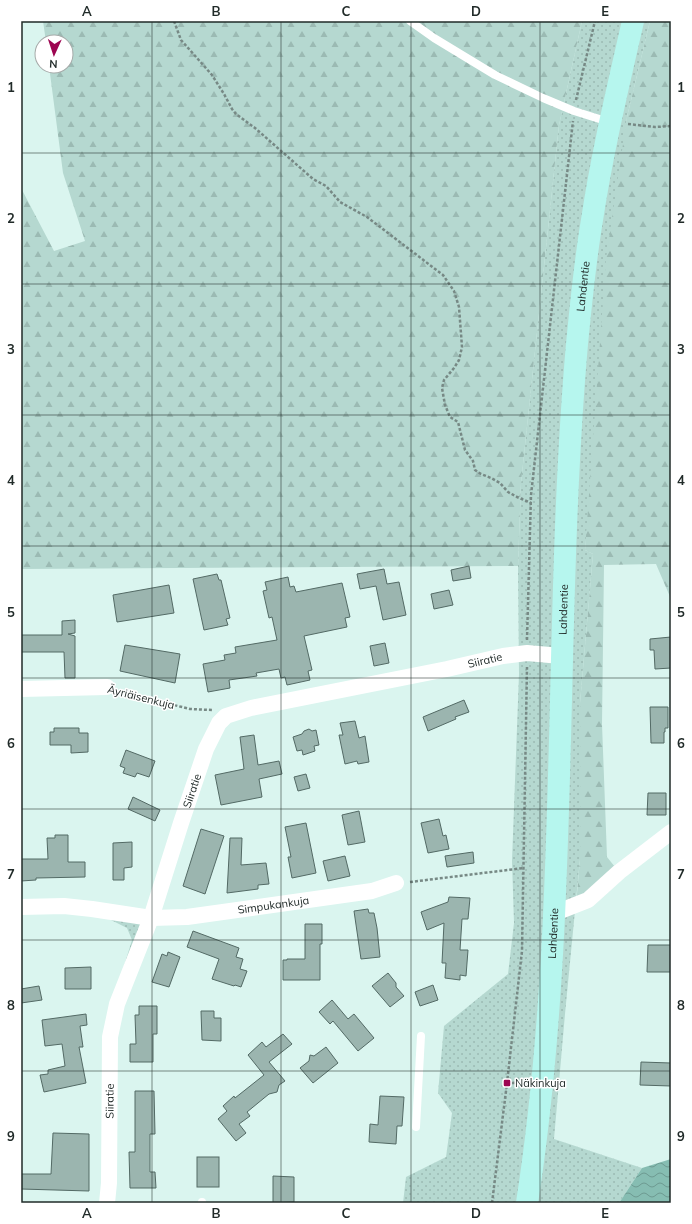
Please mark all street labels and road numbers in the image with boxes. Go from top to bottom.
street label: Lahdentie [573,260,593,312]
street label: Lahdentie [556,584,571,635]
street label: Siiratie [466,649,504,671]
street label: Äyriäisenkuja [106,682,176,712]
street label: Siiratie [180,772,204,810]
street label: Simpukankuja [237,893,310,917]
street label: Lahdentie [545,908,561,959]
street label: Siiratie [102,1083,117,1119]

